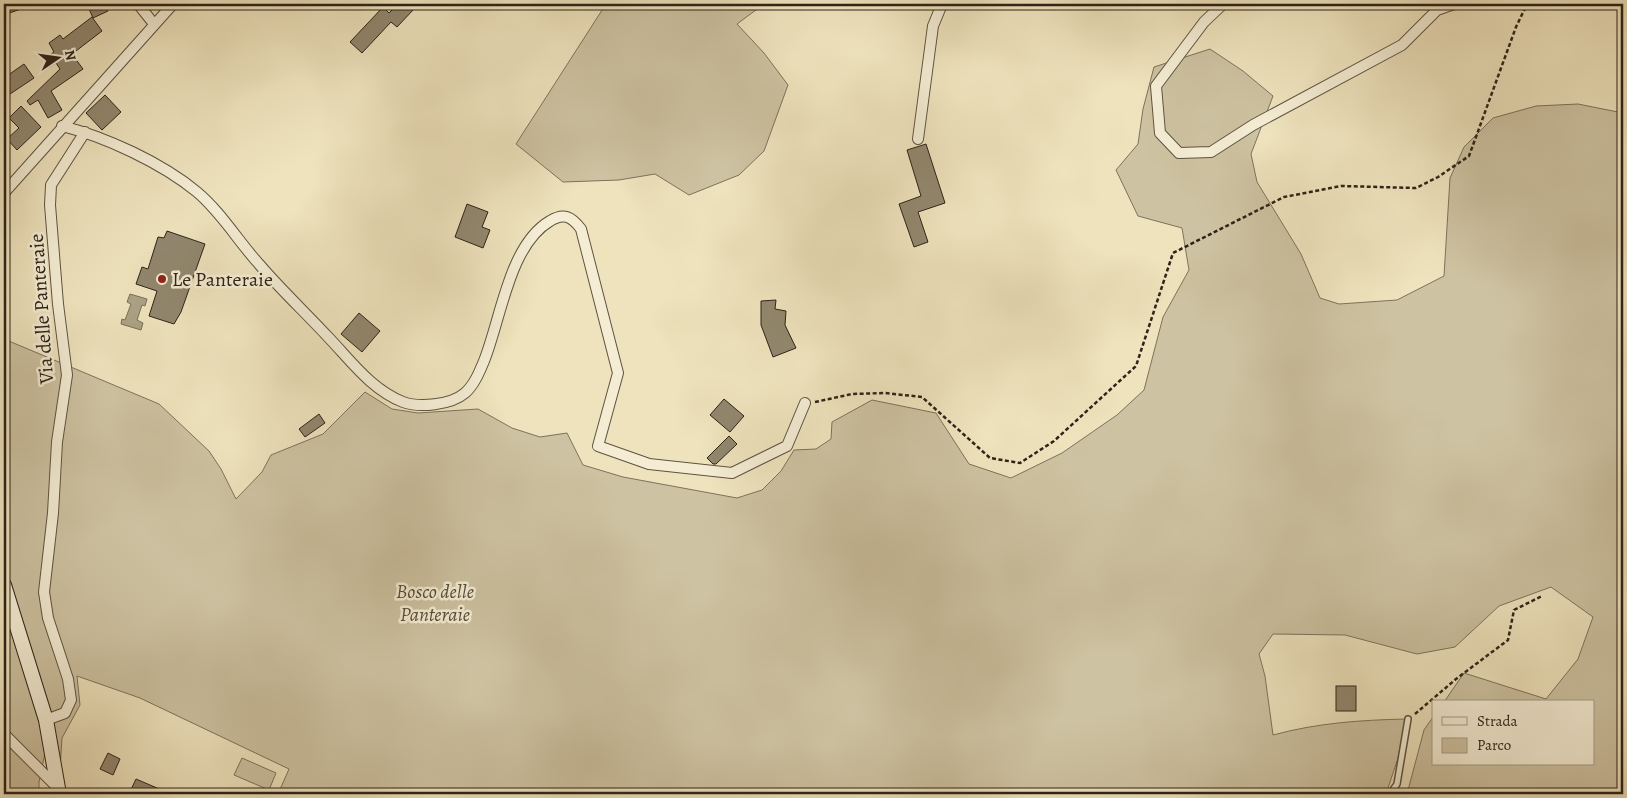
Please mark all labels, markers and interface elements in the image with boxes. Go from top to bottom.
north arrow [32,32,82,82]
text: N [60,48,81,62]
street label: Via delle Panteraie [23,233,60,386]
place label: Le Panteraie [172,266,273,293]
marker: Le Panteraie [156,273,168,285]
park label: Bosco delle Panteraie [396,578,474,628]
legend [1432,700,1594,766]
text: Strada [1477,711,1518,731]
text: Parco [1477,735,1511,755]

